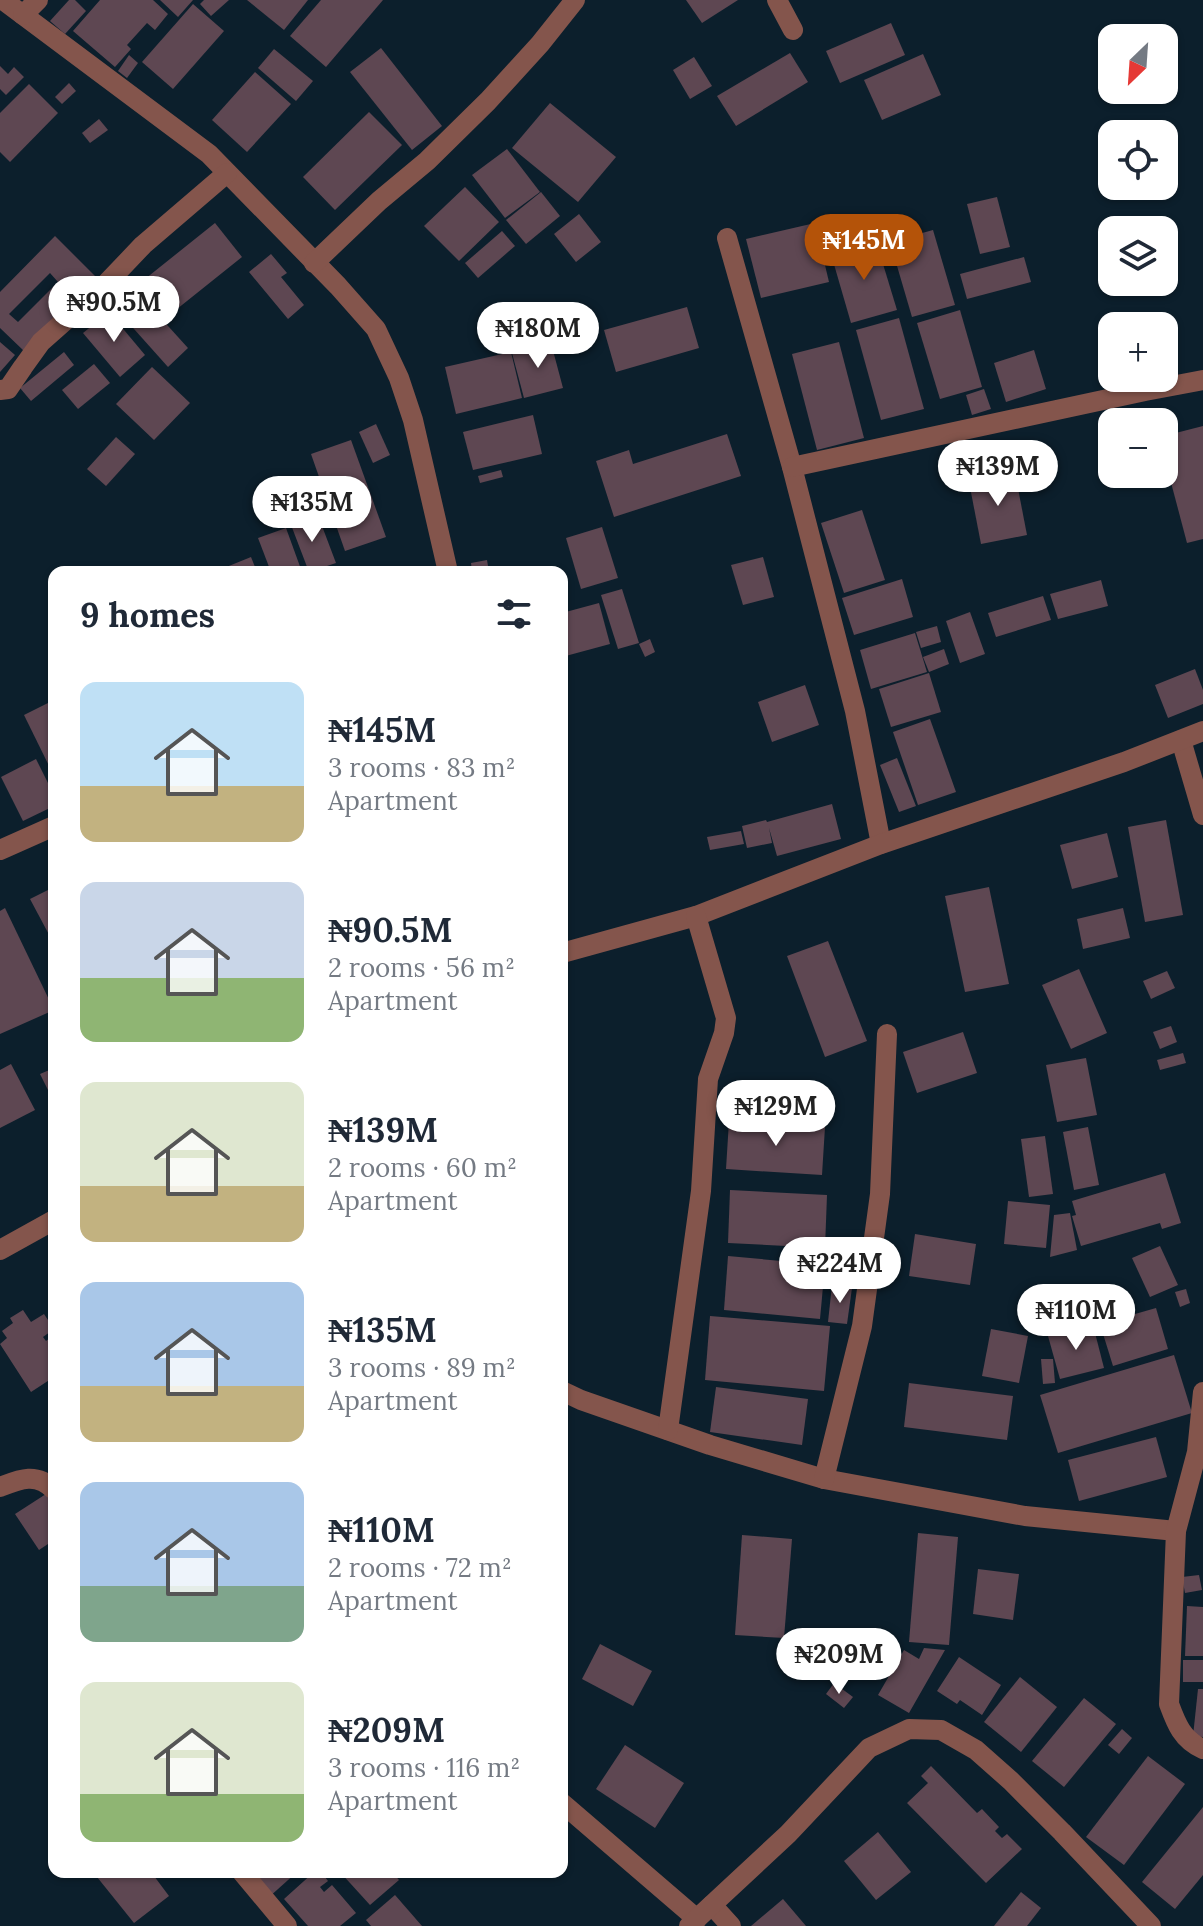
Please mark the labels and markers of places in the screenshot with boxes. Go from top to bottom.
pin: ₦145M [808,214,920,282]
pin: ₦90.5M [49,276,179,344]
pin: ₦180M [482,302,594,370]
pin: ₦139M [942,440,1054,508]
pin: ₦135M [256,476,368,544]
pin: ₦129M [720,1080,832,1148]
pin: ₦224M [784,1237,896,1305]
pin: ₦110M [1020,1284,1132,1352]
pin: ₦209M [783,1628,895,1696]

